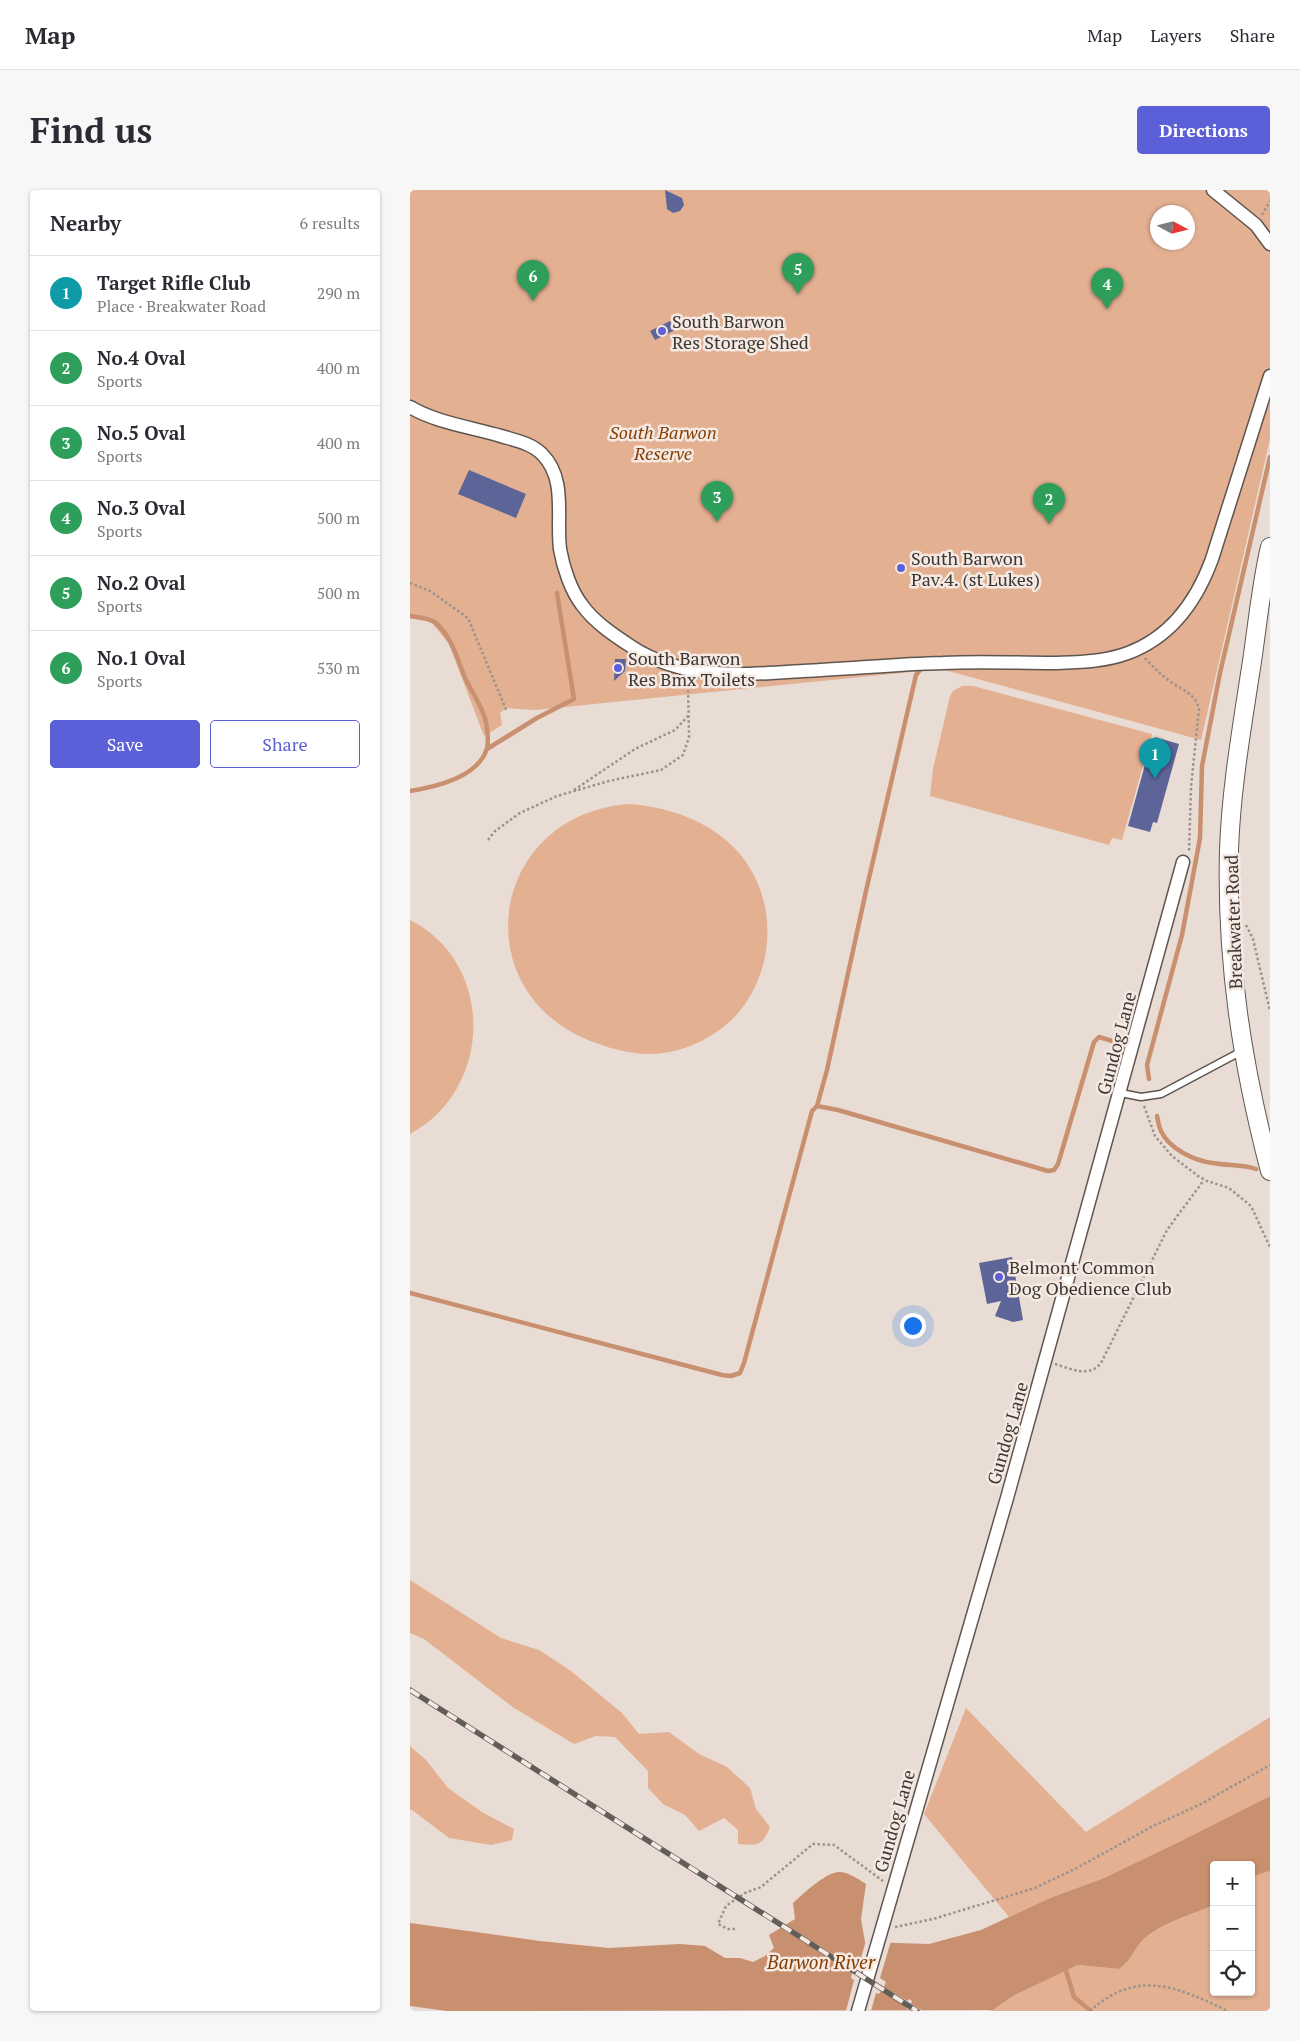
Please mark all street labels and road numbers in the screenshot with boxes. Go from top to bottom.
street label: Breakwater Road [1219,854,1247,990]
street label: Gundog Lane [1091,989,1141,1097]
street label: Gundog Lane [981,1379,1033,1487]
street label: Gundog Lane [868,1767,920,1875]

